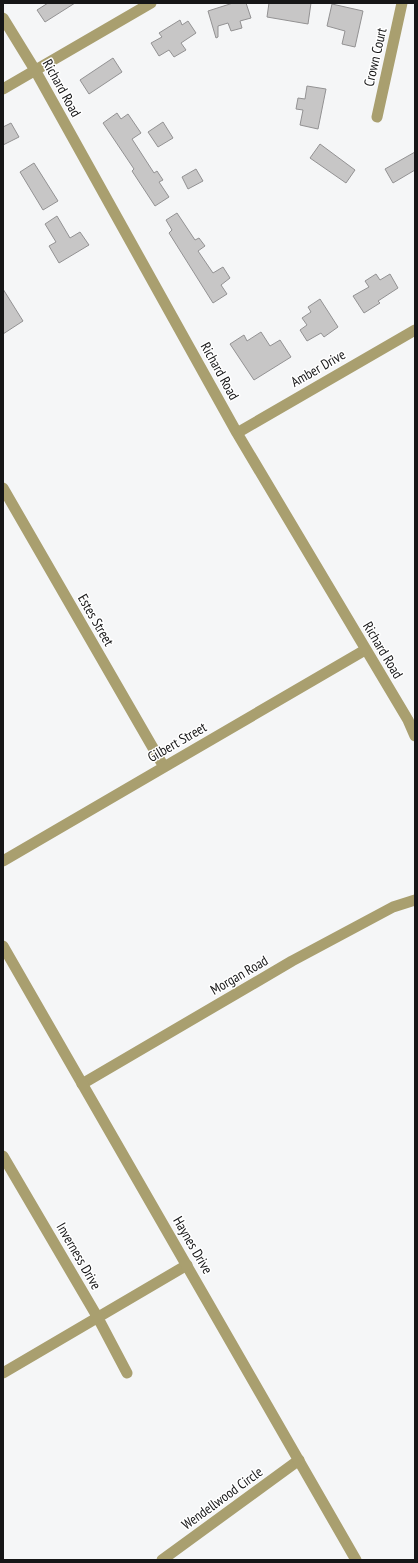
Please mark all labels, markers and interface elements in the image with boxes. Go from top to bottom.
street label: Crown Court [360,26,390,88]
street label: Richard Road [39,56,85,120]
street label: Richard Road [197,339,243,403]
street label: Amber Drive [288,345,349,391]
street label: Estes Street [74,591,118,649]
street label: Richard Road [359,618,407,682]
street label: Gilbert Street [144,718,210,766]
street label: Morgan Road [207,951,271,999]
street label: Haynes Drive [169,1213,217,1277]
street label: Inverness Drive [53,1219,105,1293]
street label: Wendellwood Circle [178,1462,266,1533]

